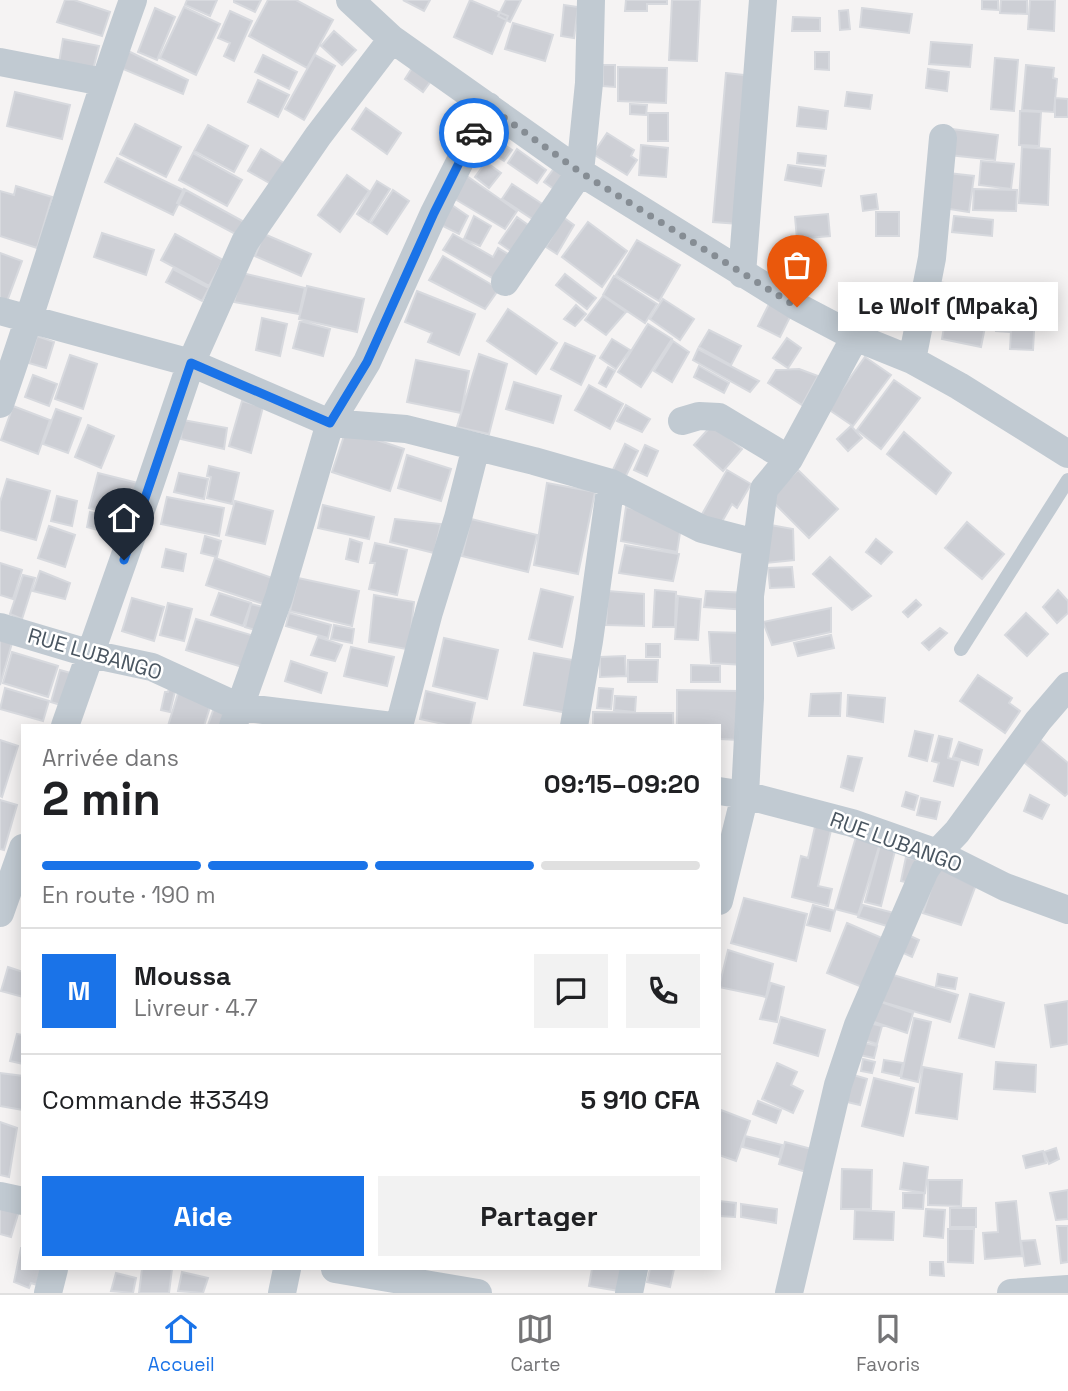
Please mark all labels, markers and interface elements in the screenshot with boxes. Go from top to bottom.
courier [439,98,509,168]
icon: car [455,114,493,152]
pin [767,235,827,307]
icon: bag [778,246,816,284]
callout: Le Wolf (Mpaka) [839,282,1060,332]
text: Le Wolf (Mpaka) [858,291,1038,321]
pin [94,488,154,560]
icon: home [105,499,143,537]
street label: RUE LUBANGO [25,621,165,686]
text: Arrivée dans [42,743,179,773]
text: 09:15–09:20 [544,767,700,801]
text: 2 min [42,770,161,828]
street label: RUE LUBANGO [826,805,966,878]
text: En route · 190 m [42,880,216,910]
button: chat [534,954,608,1028]
button: phone [626,954,700,1028]
text: Moussa [134,959,231,993]
text: M [68,974,90,1008]
text: Livreur · 4.7 [134,993,258,1023]
text: Commande #3349 [42,1083,269,1117]
text: 5 910 CFA [581,1083,700,1117]
button: Aide [42,1176,364,1256]
button: Partager [378,1176,700,1256]
tab: Accueil [148,1310,215,1377]
tab: Carte [510,1310,560,1377]
tab: Favoris [856,1310,920,1377]

